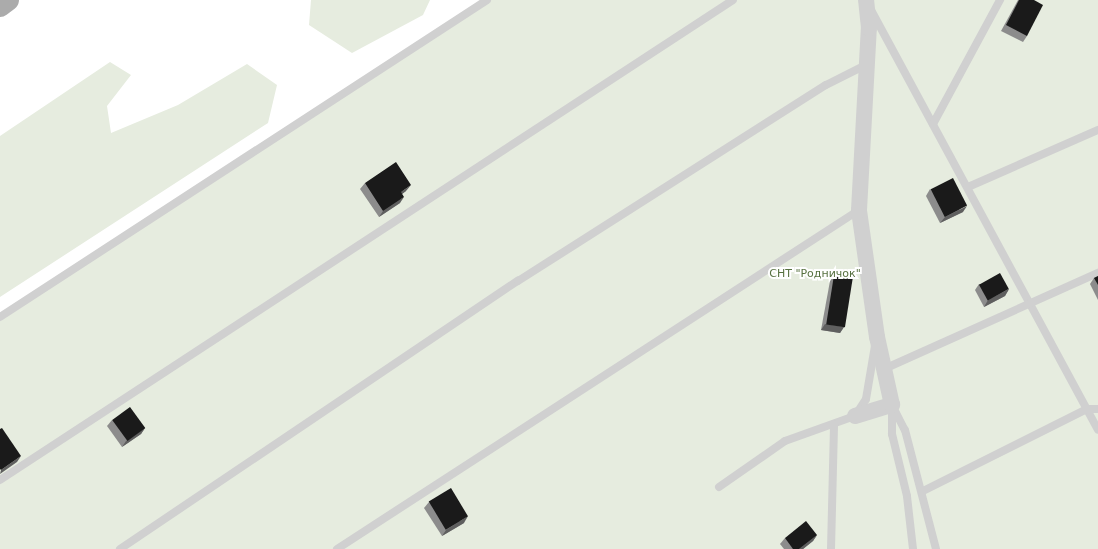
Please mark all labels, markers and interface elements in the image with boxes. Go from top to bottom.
park label: СНТ "Родничок" [769,267,861,281]

